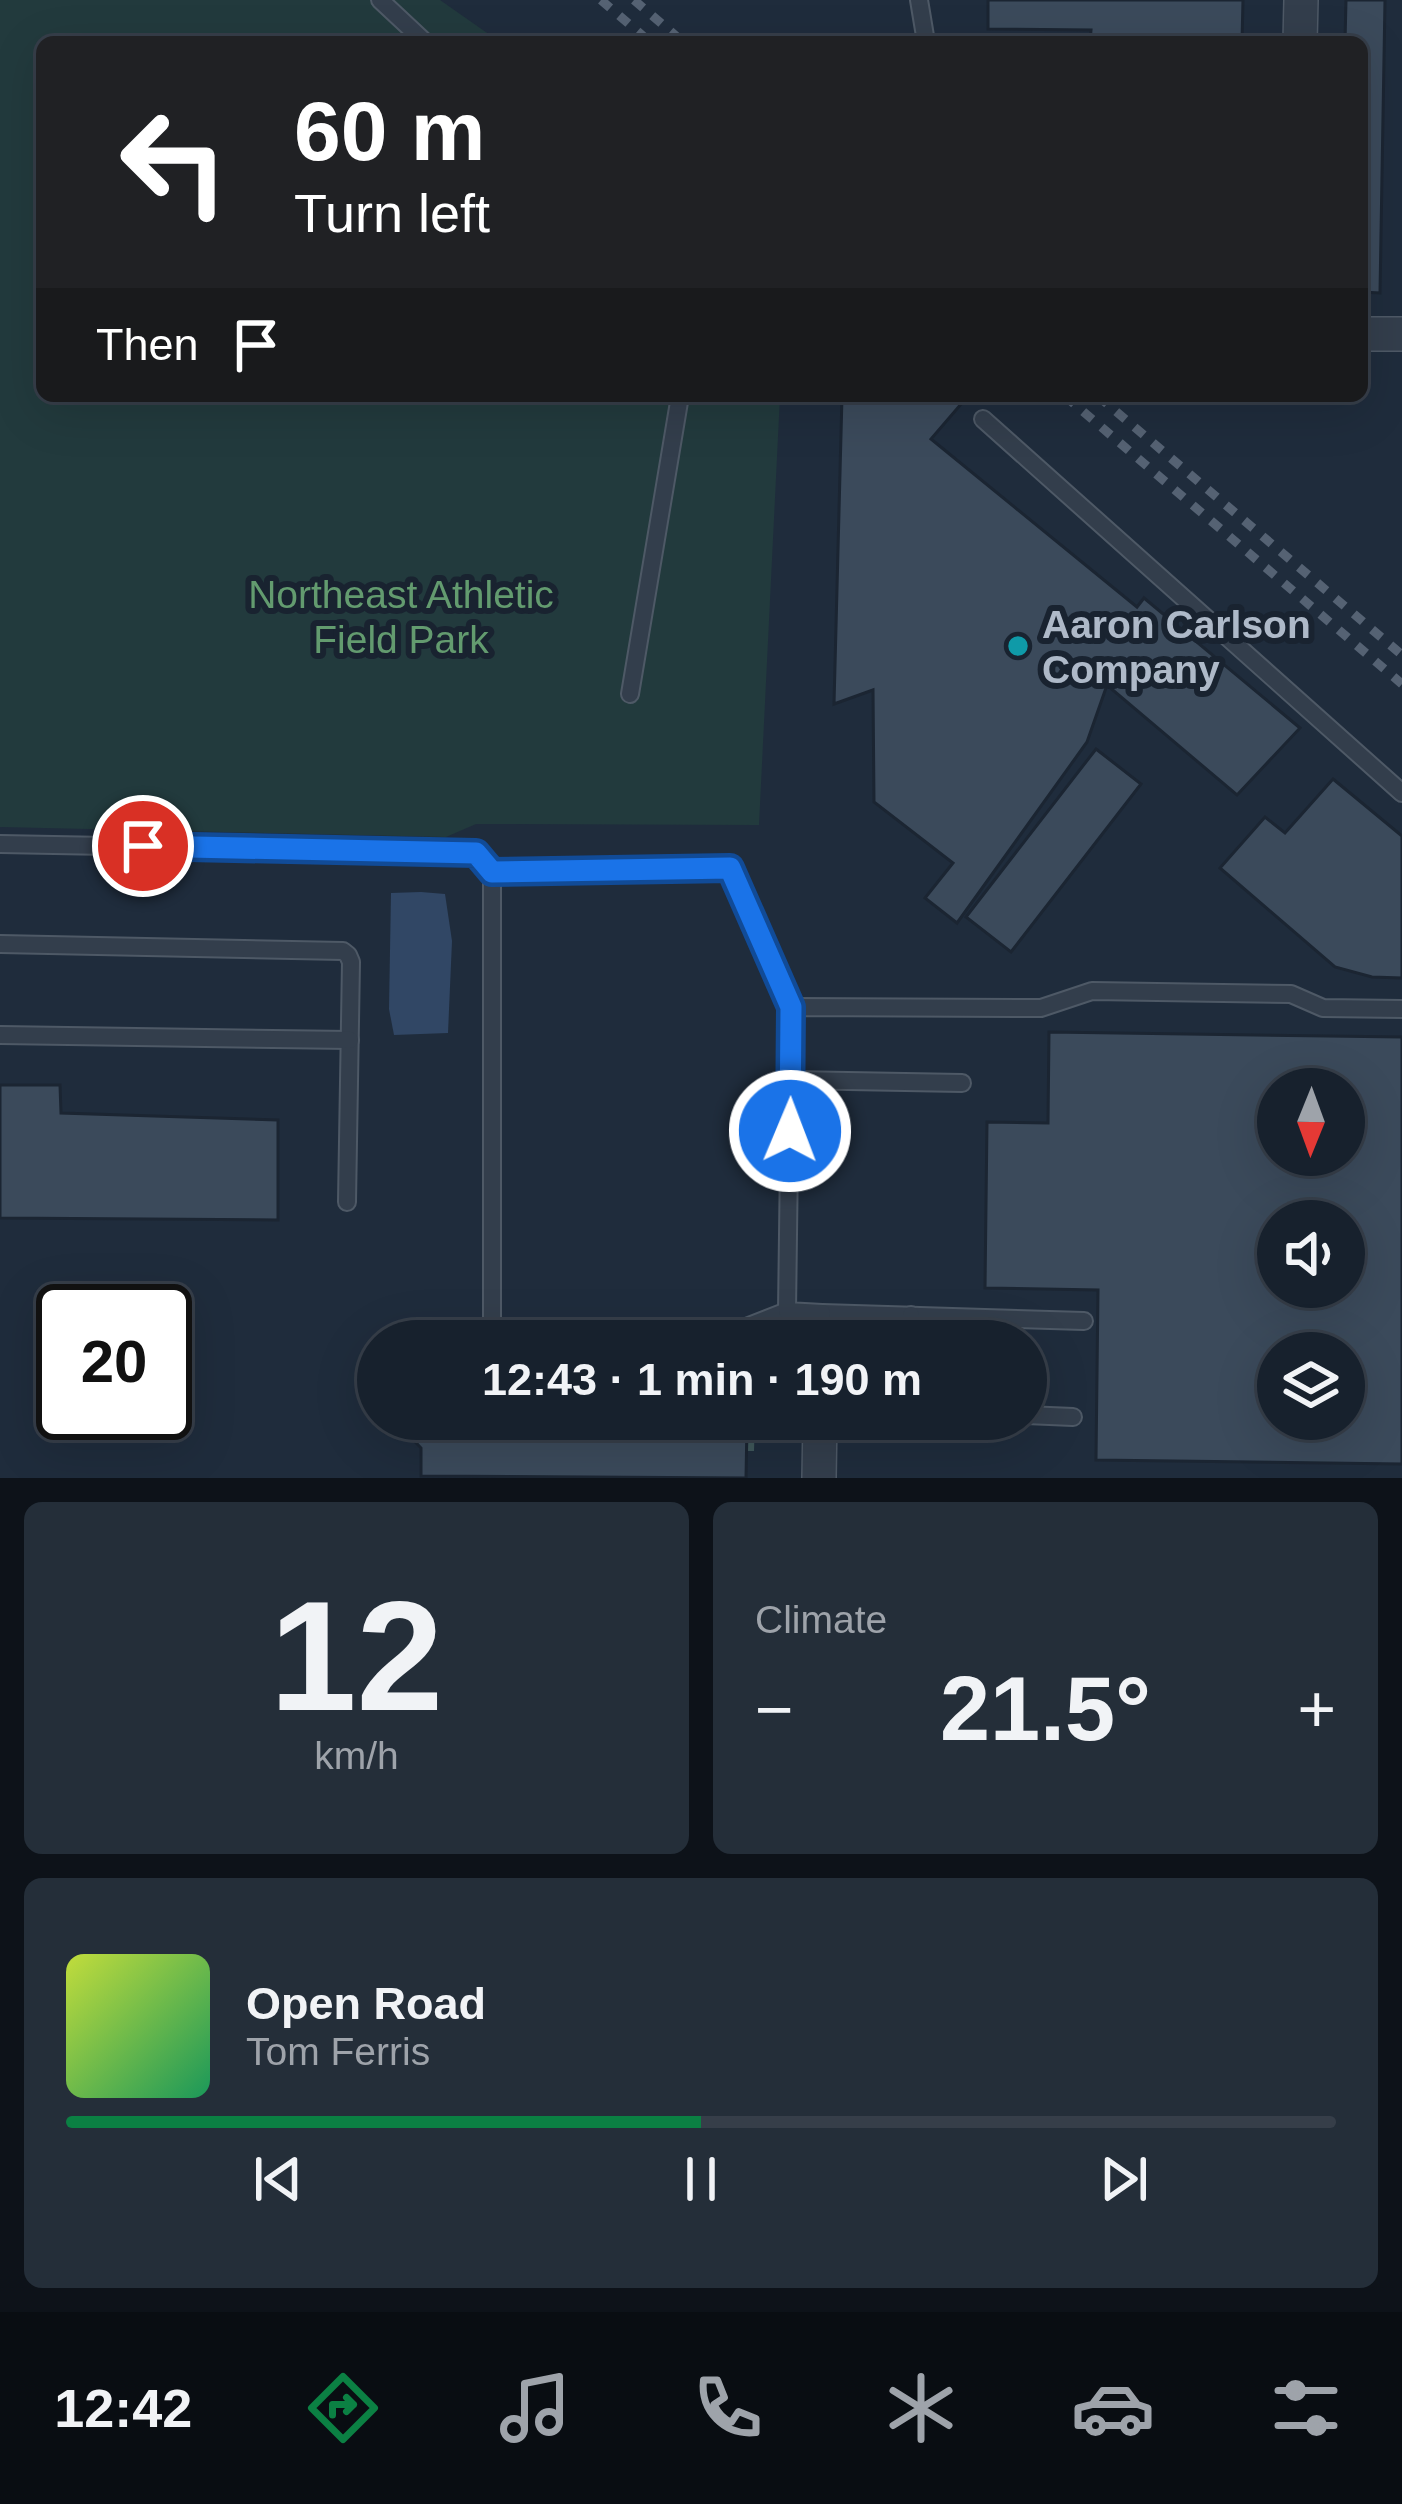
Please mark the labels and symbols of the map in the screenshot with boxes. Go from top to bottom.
park label: Northeast Athletic Field Park [248,573,554,661]
place label: Aaron Carlson Company [1042,603,1311,691]
marker: Aaron Carlson Company [1005,633,1031,659]
pin [92,795,194,897]
position arrow [727,1068,853,1194]
north arrow [1257,1068,1365,1176]
speed limit sign: 20 [36,1284,192,1440]

